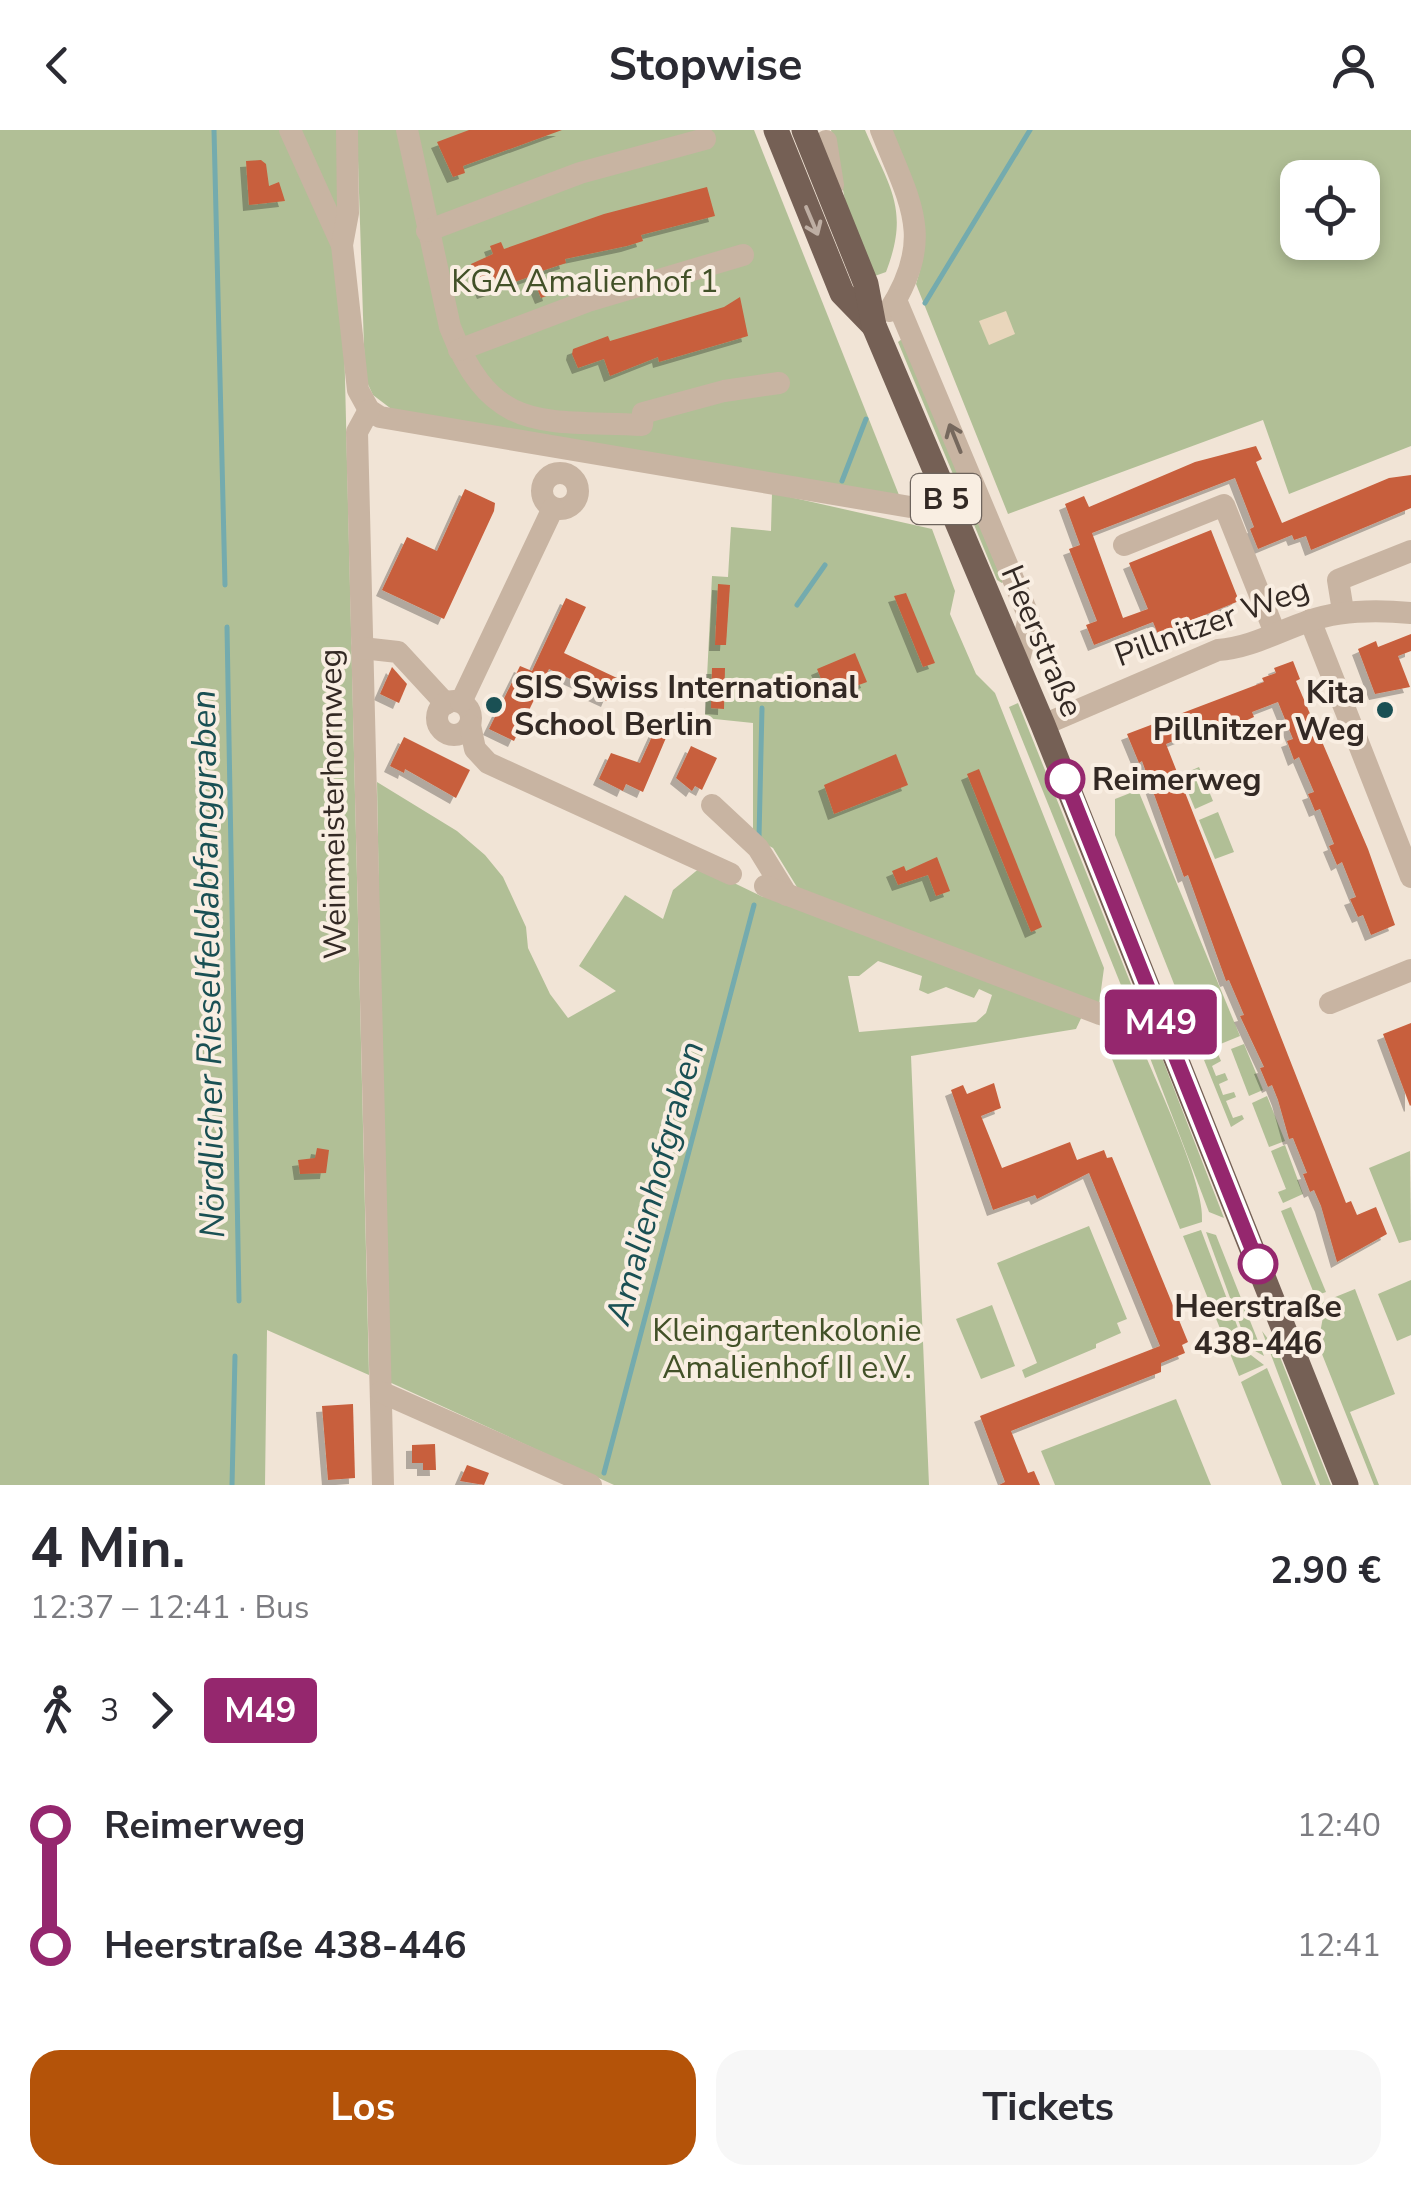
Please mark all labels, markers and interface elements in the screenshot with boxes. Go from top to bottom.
text: Stopwise [609,35,802,96]
icon: back [30,38,85,93]
icon: person [1326,38,1381,93]
map controls [1280,160,1380,260]
button: locate [1280,160,1380,260]
one-way arrow [805,205,823,235]
park label: KGA Amalienhof 1 [451,260,719,303]
one-way arrow [944,423,962,453]
road number: B 5 [911,474,981,524]
street label: Heerstraße [991,558,1093,724]
street label: Pillnitzer Weg [1109,567,1315,677]
street label: Weinmeisterhornweg [309,648,357,960]
place label: SIS Swiss International School Berlin [514,666,859,746]
place label: Kita Pillnitzer Weg [1153,671,1365,751]
water label: Nördlicher Rieselfeldabfanggraben [180,689,236,1239]
marker: SIS Swiss International School Berlin [483,694,505,716]
marker: Kita Pillnitzer Weg [1374,699,1396,721]
place label: Reimerweg [1092,758,1262,801]
marker: Reimerweg [1046,760,1084,798]
line badge: M49 [1104,990,1218,1054]
text: M49 [1125,999,1197,1046]
water label: Amalienhofgraben [594,1036,715,1331]
marker: Heerstraße 438-446 [1239,1245,1277,1283]
place label: Heerstraße 438-446 [1174,1285,1342,1365]
park label: Kleingartenkolonie Amalienhof II e.V. [652,1309,922,1389]
text: 4 Min. [30,1511,185,1586]
text: 2.90 € [1270,1545,1381,1596]
text: 12:37 – 12:41 · Bus [30,1586,309,1629]
icon: walk [30,1683,85,1738]
icon: forward [134,1683,189,1738]
text: M49 [224,1687,297,1734]
text: 3 [100,1689,119,1732]
text: Reimerweg [104,1800,305,1851]
text: 12:40 [1297,1804,1381,1847]
text: Heerstraße 438-446 [104,1920,467,1971]
text: 12:41 [1297,1924,1381,1967]
button: Los [30,2050,696,2165]
button: Tickets [716,2050,1381,2165]

